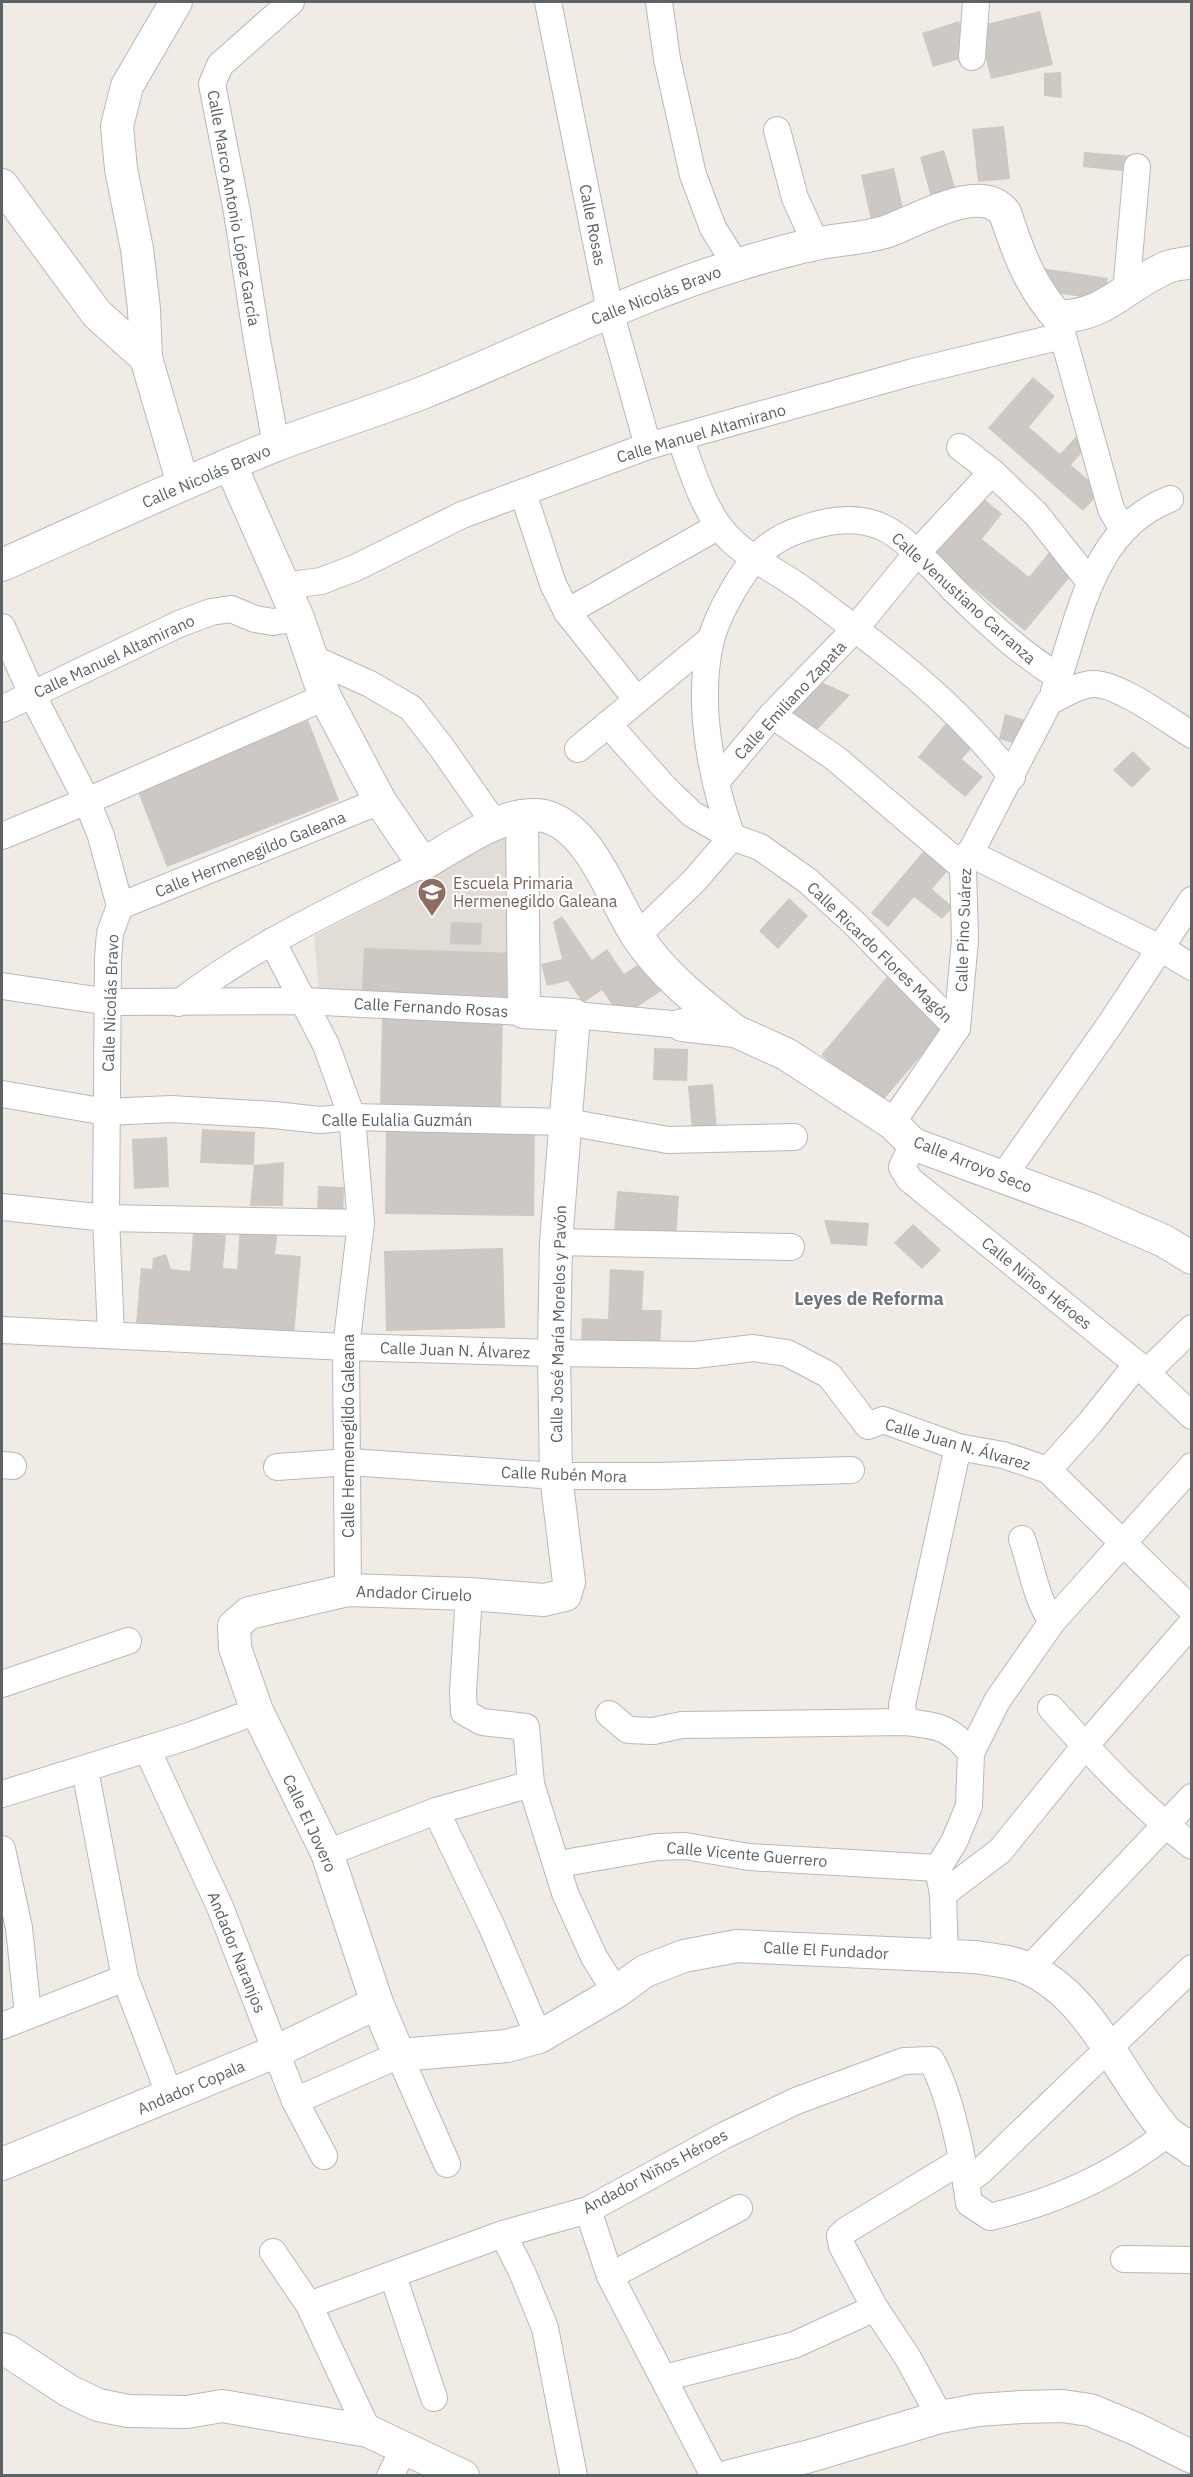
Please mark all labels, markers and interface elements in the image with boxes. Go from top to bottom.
street label: Calle Marco Antonio López García [203,88,265,328]
street label: Calle Rosas [575,182,611,268]
street label: Calle Nicolás Bravo [588,261,724,329]
street label: Calle Manuel Altamirano [614,399,788,467]
street label: Calle Nicolás Bravo [139,440,273,512]
street label: Calle Venustiano Carranza [888,528,1041,668]
street label: Calle Manuel Altamirano [30,610,198,702]
street label: Calle Emiliano Zapata [730,636,851,764]
street label: Calle Hermenegildo Galeana [152,806,349,901]
street label: Calle Pino Suárez [951,868,975,992]
place label: Escuela Primaria Hermenegildo Galeana [453,873,618,911]
school or university icon: Escuela Primaria Hermenegildo Galeana [416,876,448,918]
street label: Calle Ricardo Flores Magón [803,877,957,1027]
street label: Calle Nicolás Bravo [98,934,122,1072]
street label: Calle Fernando Rosas [353,993,509,1021]
street label: Calle Eulalia Guzmán [322,1110,472,1130]
street label: Calle Arroyo Seco [911,1131,1035,1197]
street label: Calle José María Morelos y Pavón [546,1205,570,1443]
street label: Calle Niños Héroes [978,1232,1096,1334]
district label: Leyes de Reforma [794,1287,944,1310]
street label: Calle Hermenegildo Galeana [338,1334,358,1538]
street label: Calle Juan N. Álvarez [379,1336,531,1363]
street label: Calle Juan N. Álvarez [883,1413,1033,1474]
street label: Calle Rubén Mora [501,1462,628,1486]
street label: Andador Ciruelo [356,1581,472,1605]
street label: Calle El Jovero [279,1771,341,1875]
street label: Calle Vicente Guerrero [666,1837,828,1871]
street label: Andador Naranjos [204,1888,270,2016]
street label: Calle El Fundador [763,1937,889,1963]
street label: Andador Copala [134,2055,248,2119]
street label: Andador Niños Héroes [579,2124,731,2218]

